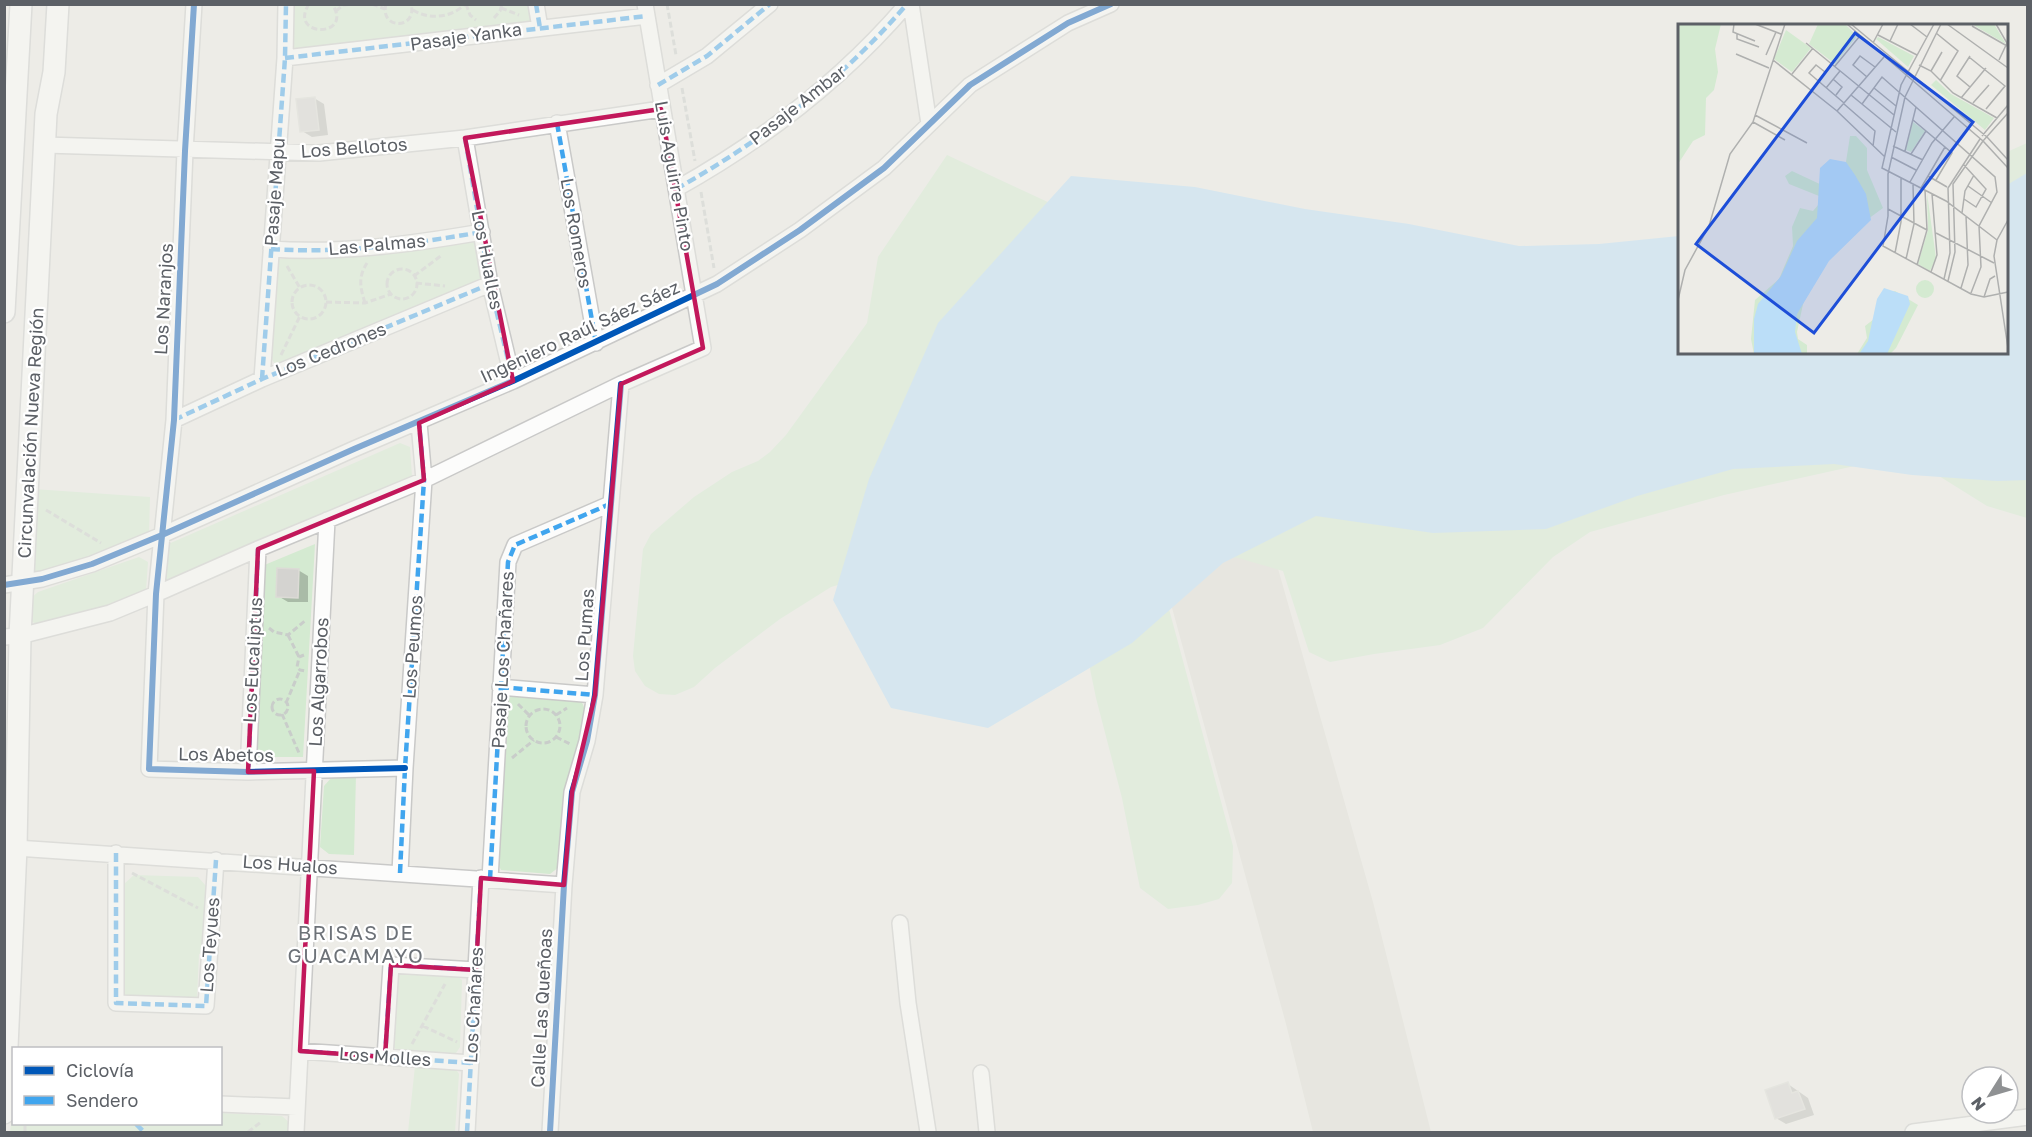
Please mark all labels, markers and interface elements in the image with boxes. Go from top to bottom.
street label: Pasaje Yanka [409,17,523,55]
inset map [1678,24,2008,354]
street label: Pasaje Ambar [744,59,850,149]
street label: Luis Aguirre Pinto [651,99,699,253]
street label: Los Bellotos [300,132,408,162]
street label: Pasaje Mapu [259,137,289,247]
street label: Los Romeros [556,176,597,290]
street label: Los Hualles [468,208,508,311]
street label: Las Palmas [327,229,427,259]
street label: Los Naranjos [149,242,177,355]
street label: Ingeniero Raúl Sáez Sáez [476,275,683,387]
street label: Circunvalación Nueva Región [12,307,48,559]
street label: Los Cedrones [272,317,389,381]
street label: Pasaje Los Chañares [486,571,518,749]
street label: Los Pumas [570,588,598,682]
street label: Los Peumos [397,594,427,700]
street label: Los Eucaliptus [238,596,266,723]
street label: Los Algarrobos [304,617,332,747]
street label: Los Abetos [178,742,274,766]
street label: Los Hualos [242,850,339,878]
street label: Los Teyues [195,897,223,993]
district label: BRISAS DE GUACAMAYO [288,920,424,967]
street label: Calle Las Queñoas [526,928,556,1088]
street label: Los Chañares [459,946,487,1064]
street label: Los Molles [338,1042,432,1070]
legend [12,1047,222,1125]
text: Ciclovía [66,1059,134,1081]
north arrow [1960,1065,2020,1125]
text: Sendero [66,1089,138,1111]
text: N [1966,1093,1990,1115]

